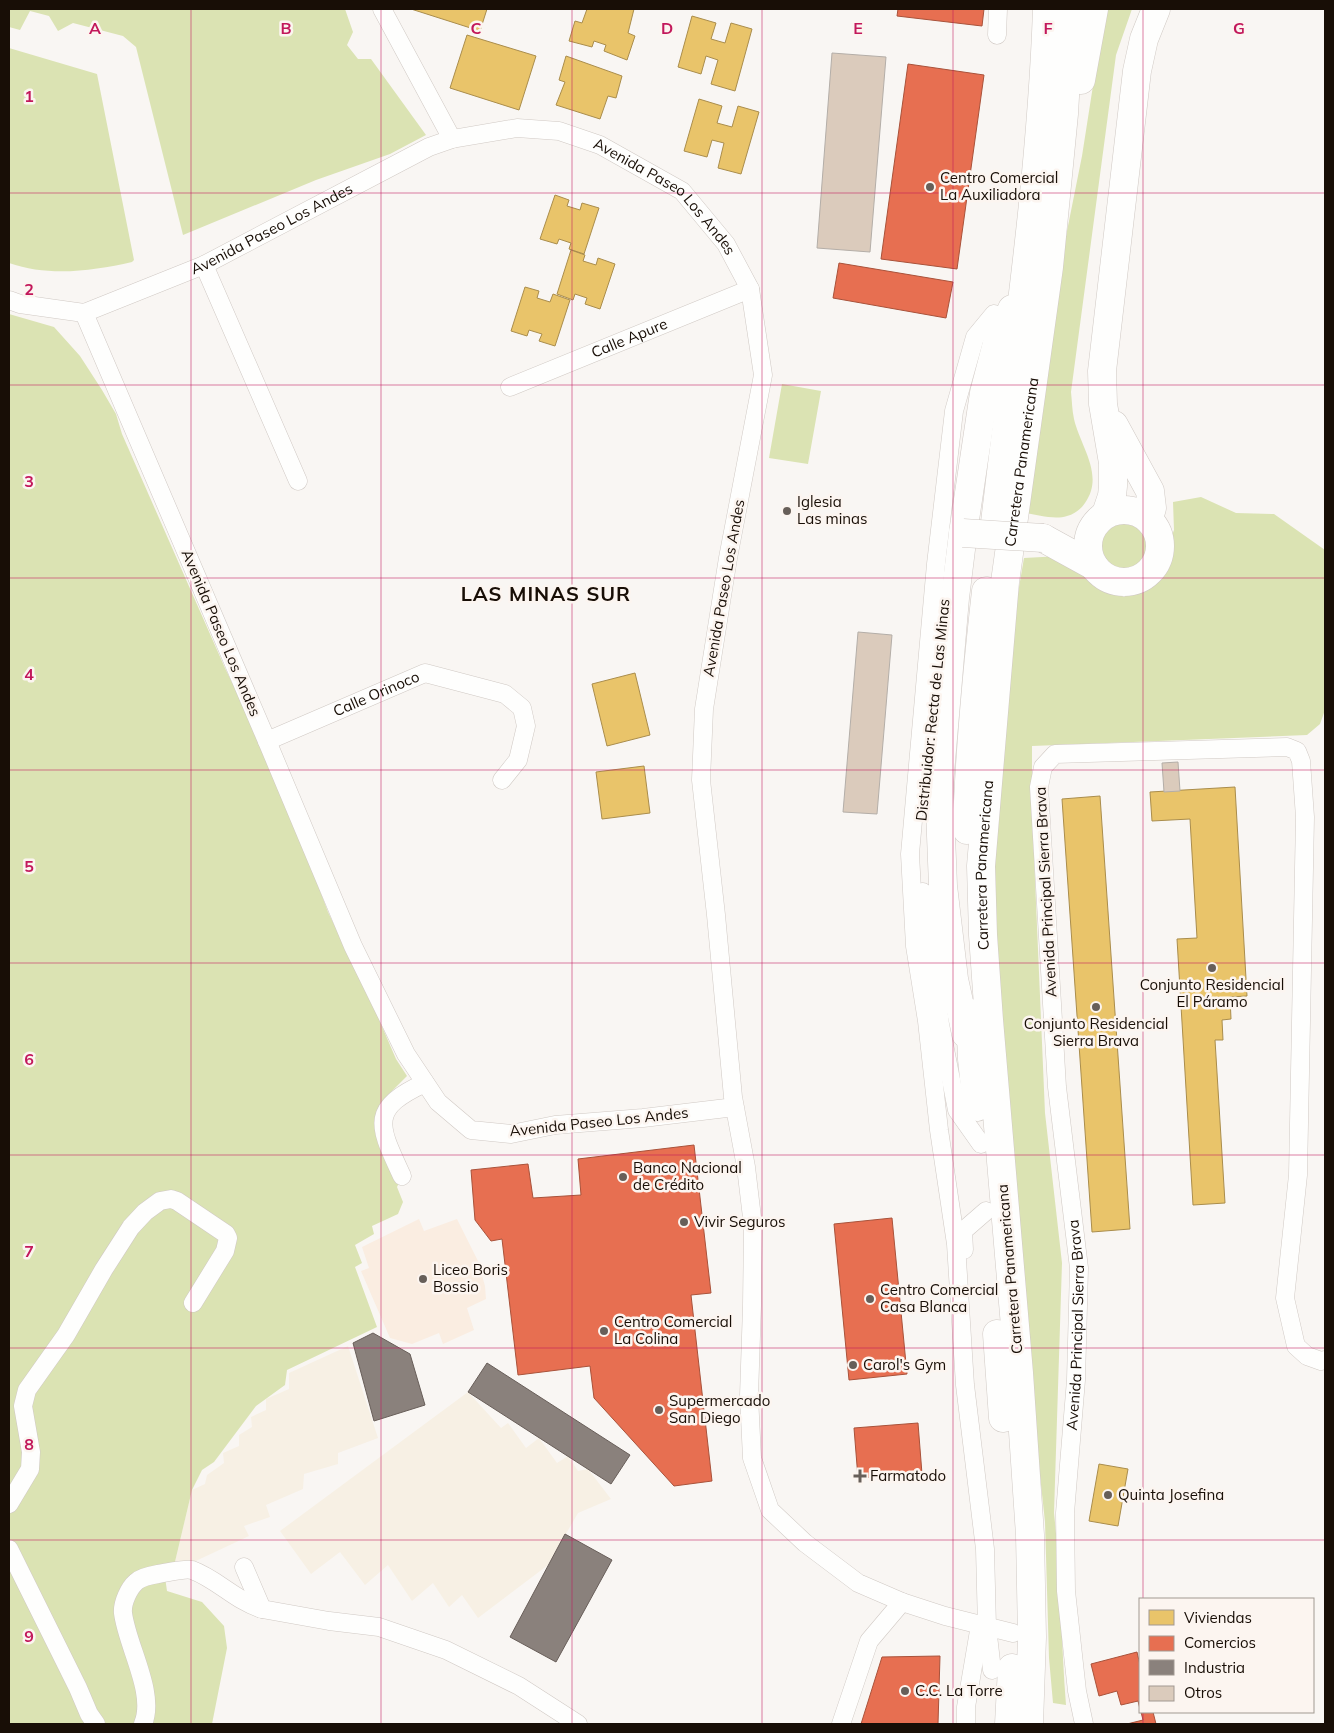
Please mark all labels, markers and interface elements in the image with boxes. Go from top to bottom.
text: A [89,18,101,38]
text: B [280,18,292,38]
text: C [471,18,482,38]
text: D [661,18,673,38]
text: E [853,18,863,38]
text: F [1043,18,1053,38]
text: G [1233,18,1245,38]
text: 1 [24,86,34,106]
street label: Avenida Paseo Los Andes [591,134,740,258]
place label: Centro Comercial La Auxiliadora [940,168,1058,204]
street label: Avenida Paseo Los Andes [188,179,356,278]
marker: Centro Comercial La Auxiliadora [924,181,936,193]
text: 2 [24,279,34,299]
street label: Calle Apure [588,314,670,362]
street label: Carretera Panamericana [1000,376,1042,548]
text: 3 [24,471,34,491]
place label: Iglesia Las minas [797,492,868,528]
street label: Avenida Paseo Los Andes [699,498,748,678]
marker: Iglesia Las minas [781,505,793,517]
street label: Avenida Paseo Los Andes [178,546,265,719]
district label: LAS MINAS SUR [461,581,631,606]
street label: Distribuidor: Recta de Las Minas [911,598,954,822]
text: 4 [24,664,34,684]
street label: Calle Orinoco [330,667,422,720]
street label: Carretera Panamericana [971,779,997,951]
street label: Avenida Principal Sierra Brava [1030,786,1061,998]
text: 5 [24,856,34,876]
marker: Conjunto Residencial El Páramo [1206,962,1218,974]
place label: Conjunto Residencial El Páramo [1140,975,1284,1011]
marker: Conjunto Residencial Sierra Brava [1090,1001,1102,1013]
place label: Conjunto Residencial Sierra Brava [1024,1014,1168,1050]
text: 6 [24,1049,34,1069]
street label: Avenida Paseo Los Andes [509,1103,689,1140]
place label: Banco Nacional de Crédito [633,1158,742,1194]
marker: Banco Nacional de Crédito [617,1171,629,1183]
street label: Carretera Panamericana [993,1183,1026,1355]
place label: Vivir Seguros [694,1212,786,1231]
marker: Vivir Seguros [678,1216,690,1228]
street label: Avenida Principal Sierra Brava [1062,1218,1088,1431]
text: 7 [24,1241,34,1261]
place label: Liceo Boris Bossio [433,1260,508,1296]
marker: Liceo Boris Bossio [417,1273,429,1285]
place label: Centro Comercial Casa Blanca [880,1280,998,1316]
marker: Centro Comercial Casa Blanca [864,1293,876,1305]
place label: Centro Comercial La Colina [614,1312,732,1348]
marker: Centro Comercial La Colina [598,1325,610,1337]
place label: Carol's Gym [863,1355,946,1374]
marker: Carol's Gym [847,1359,859,1371]
place label: Supermercado San Diego [669,1391,770,1427]
marker: Supermercado San Diego [653,1404,665,1416]
text: 8 [24,1434,34,1454]
place label: Farmatodo [870,1466,946,1485]
marker: Farmatodo [854,1470,866,1482]
place label: Quinta Josefina [1118,1485,1224,1504]
marker: Quinta Josefina [1102,1489,1114,1501]
legend [1139,1598,1314,1713]
text: Viviendas [1184,1608,1252,1627]
text: 9 [24,1626,34,1646]
text: Comercios [1184,1633,1256,1652]
text: Industria [1184,1658,1245,1677]
place label: C.C. La Torre [915,1681,1003,1700]
text: Otros [1184,1683,1222,1702]
marker: C.C. La Torre [899,1685,911,1697]

